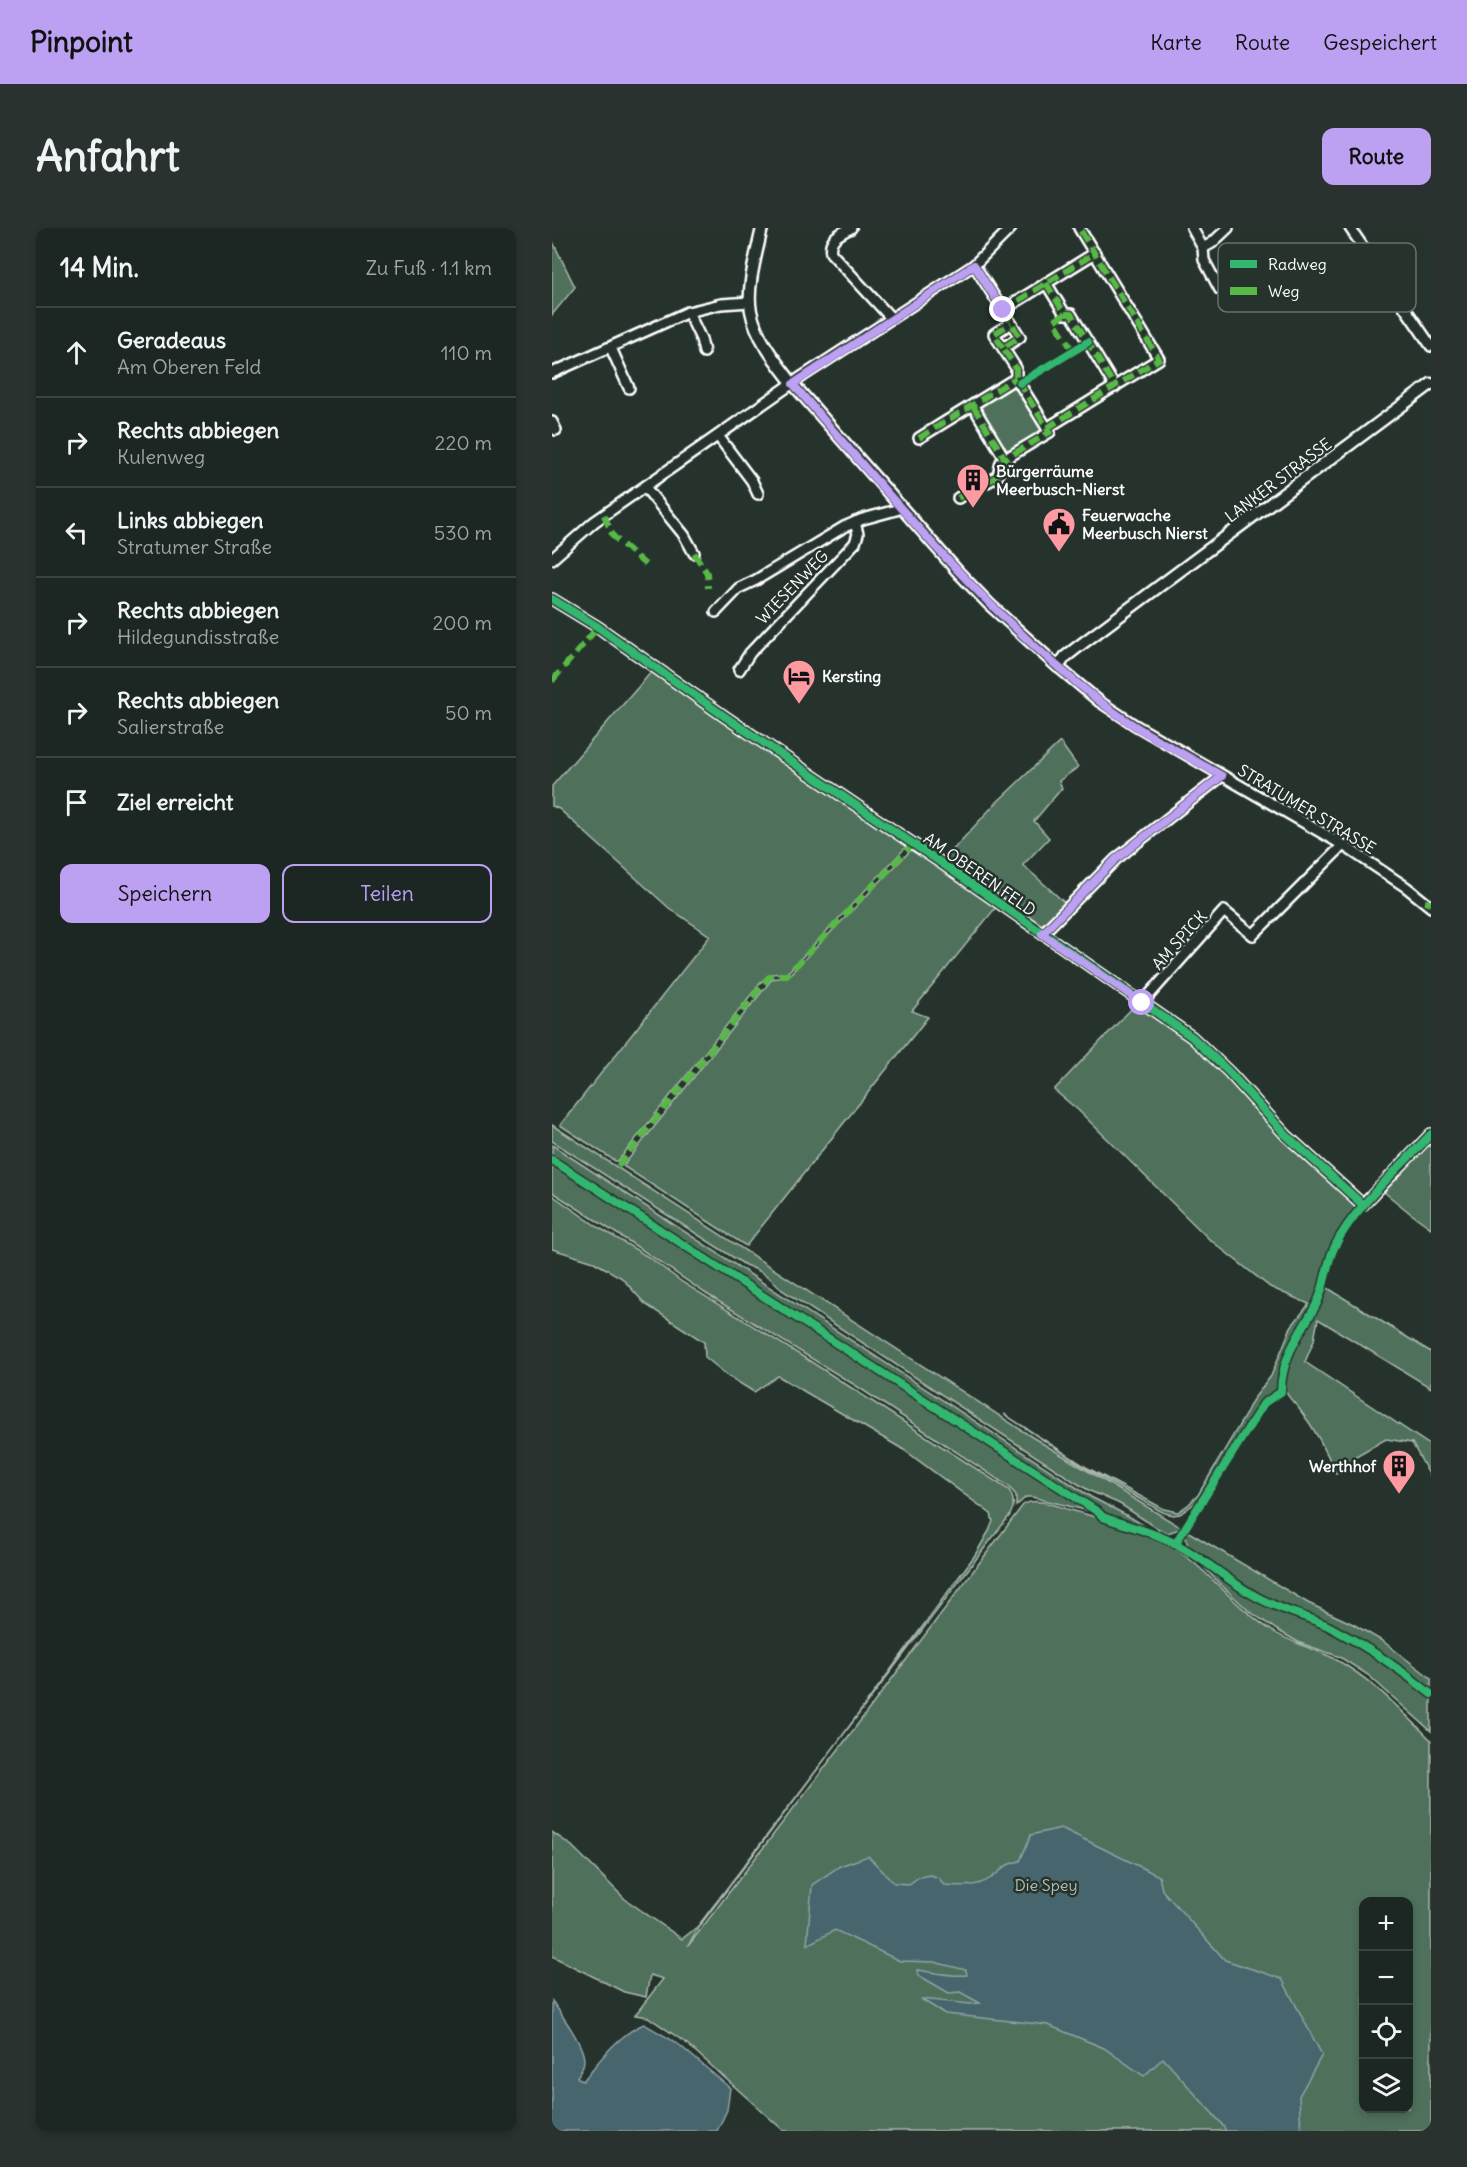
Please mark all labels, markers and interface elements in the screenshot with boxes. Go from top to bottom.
text: Pinpoint [30,24,133,60]
text: Karte [1150,29,1202,56]
text: Route [1235,29,1290,56]
text: Gespeichert [1323,29,1437,56]
button: Route [1322,128,1431,185]
text: Anfahrt [36,130,180,182]
legend [1218,243,1416,312]
text: 14 Min. [60,251,139,284]
text: Radweg [1268,254,1327,274]
text: Zu Fuß · 1.1 km [366,255,492,280]
text: Weg [1268,281,1300,301]
route end [989,296,1015,322]
text: Geradeaus [117,326,226,354]
icon: ahead [60,336,93,369]
text: 110 m [441,340,492,365]
text: Am Oberen Feld [117,354,261,379]
text: Rechts abbiegen [117,416,279,444]
icon: right [60,426,93,459]
text: 220 m [435,430,492,455]
street label: LANKER STRASSE [1221,433,1335,527]
text: Kulenweg [117,444,205,469]
place label: Bürgerräume Meerbusch-Nierst [996,461,1125,499]
building icon: Bürgerräume Meerbusch-Nierst [955,462,991,509]
place label: Feuerwache Meerbusch Nierst [1082,505,1208,543]
text: Links abbiegen [117,506,264,534]
public building icon: Feuerwache Meerbusch Nierst [1041,506,1077,553]
icon: left [60,516,93,549]
text: 530 m [434,520,492,545]
text: Stratumer Straße [117,534,272,559]
street label: WIESENWEG [752,546,832,628]
text: Rechts abbiegen [117,596,279,624]
icon: right [60,606,93,639]
text: 200 m [432,610,492,635]
text: Hildegundisstraße [117,624,279,649]
hotel icon: Kersting [781,658,817,705]
place label: Kersting [822,666,881,687]
text: Rechts abbiegen [117,686,279,714]
icon: right [60,696,93,729]
text: 50 m [445,700,492,725]
text: Salierstraße [117,714,224,739]
street label: STRATUMER STRASSE [1234,760,1380,858]
icon: arrive [60,786,93,819]
text: Ziel erreicht [117,788,234,816]
street label: AM OBEREN FELD [920,828,1040,920]
button: Speichern [60,864,270,923]
button: Teilen [282,864,492,923]
street label: AM SPICK [1147,906,1211,974]
route start [1128,989,1154,1015]
building icon: Werthhof [1381,1448,1417,1495]
place label: Werthhof [1309,1456,1377,1476]
park label: Die Spey [1014,1875,1078,1895]
map controls [1359,1897,1413,2113]
button: + [1359,1897,1413,1951]
button: − [1359,1951,1413,2005]
button: locate [1359,2005,1413,2059]
button: layers [1359,2059,1413,2113]

